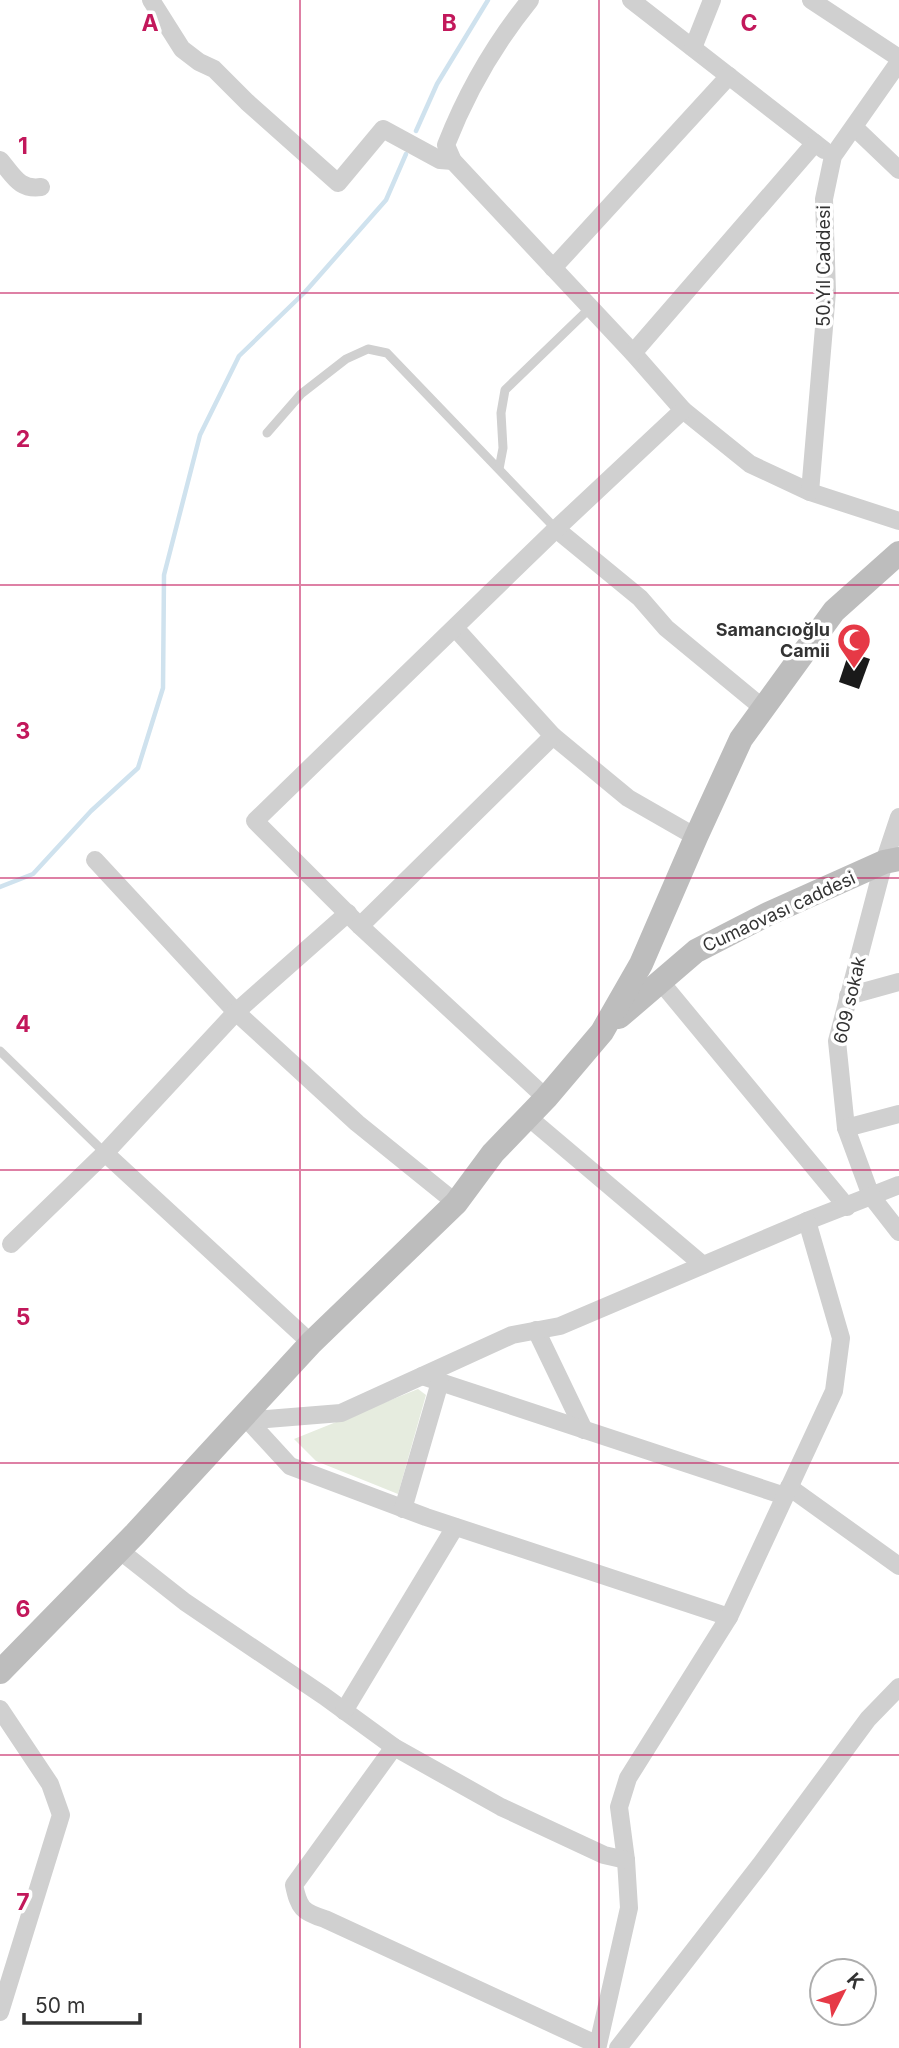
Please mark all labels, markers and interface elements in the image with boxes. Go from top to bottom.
text: A [141,9,159,37]
text: B [441,9,457,37]
text: C [740,9,758,37]
text: 1 [18,132,28,160]
street label: 50.Yıl Caddesi [813,205,834,327]
text: 2 [16,425,30,453]
place label: Samancıoğlu Camii [716,619,830,661]
mosque icon: Samancıoğlu Camii [835,621,873,670]
text: 3 [16,717,30,745]
street label: Cumaovası caddesi [699,867,859,956]
street label: 609 sokak [829,954,870,1046]
text: 4 [15,1010,31,1038]
text: 5 [16,1303,30,1331]
text: 6 [16,1595,30,1623]
text: 7 [16,1888,30,1916]
north arrow [808,1957,878,2027]
text: K [842,1968,869,1994]
scale bar [24,1982,140,2026]
text: 50 m [35,1993,85,2018]

